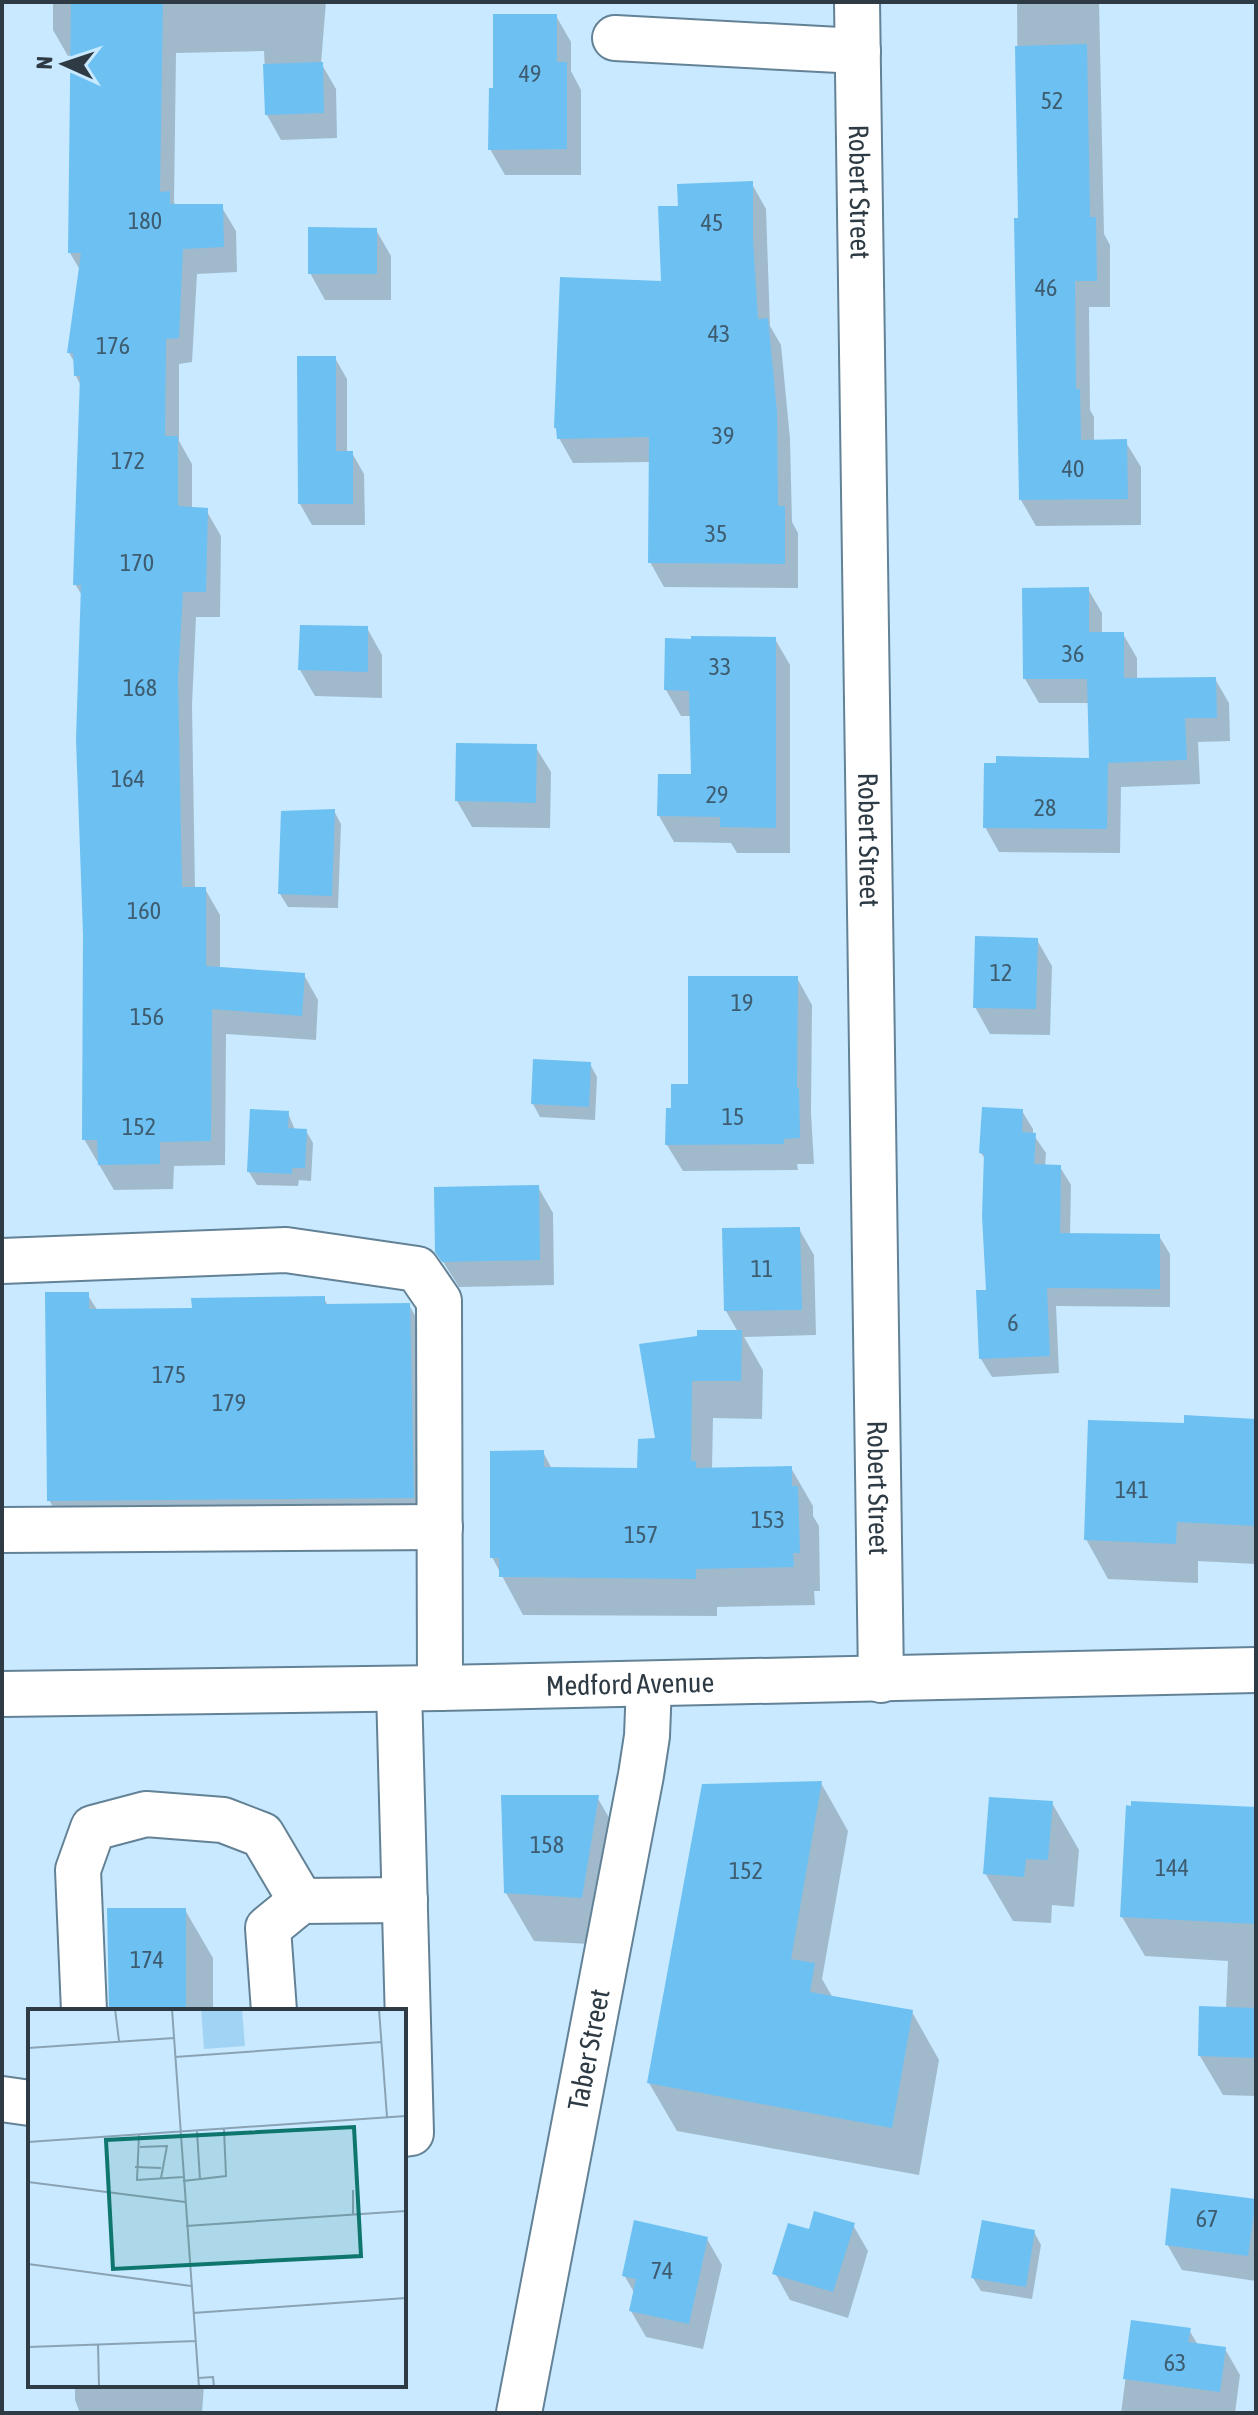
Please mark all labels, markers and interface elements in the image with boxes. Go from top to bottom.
north arrow [24,24,104,104]
text: N [31,56,57,70]
house number: 49 [519,60,541,87]
house number: 52 [1041,87,1063,114]
street label: Robert Street [843,124,877,259]
house number: 180 [128,207,162,234]
house number: 45 [701,209,723,236]
house number: 46 [1035,274,1057,301]
house number: 43 [708,320,730,347]
house number: 176 [96,332,130,359]
house number: 39 [712,422,734,449]
house number: 172 [111,447,145,474]
house number: 40 [1062,455,1084,482]
house number: 35 [705,520,727,547]
house number: 170 [120,549,154,576]
house number: 36 [1062,640,1084,667]
house number: 33 [709,653,731,680]
house number: 168 [123,674,157,701]
house number: 164 [111,765,145,792]
street label: Robert Street [852,772,886,907]
house number: 29 [706,781,728,808]
house number: 28 [1034,794,1056,821]
house number: 160 [127,897,161,924]
house number: 12 [990,959,1012,986]
house number: 19 [731,989,753,1016]
house number: 156 [130,1003,164,1030]
house number: 15 [722,1103,744,1130]
house number: 152 [122,1113,156,1140]
house number: 11 [751,1255,773,1282]
house number: 6 [1007,1309,1019,1336]
house number: 175 [152,1361,186,1388]
house number: 179 [212,1389,246,1416]
street label: Robert Street [861,1420,895,1555]
house number: 141 [1115,1476,1149,1503]
house number: 153 [751,1506,785,1533]
house number: 157 [624,1521,658,1548]
street label: Medford Avenue [545,1666,714,1702]
house number: 158 [530,1831,564,1858]
house number: 144 [1155,1854,1189,1881]
house number: 152 [729,1857,763,1884]
house number: 174 [130,1946,164,1973]
street label: Taber Street [561,1986,616,2113]
inset map [28,2009,406,2387]
house number: 67 [1196,2205,1218,2232]
house number: 74 [651,2257,673,2284]
house number: 63 [1164,2349,1186,2376]

